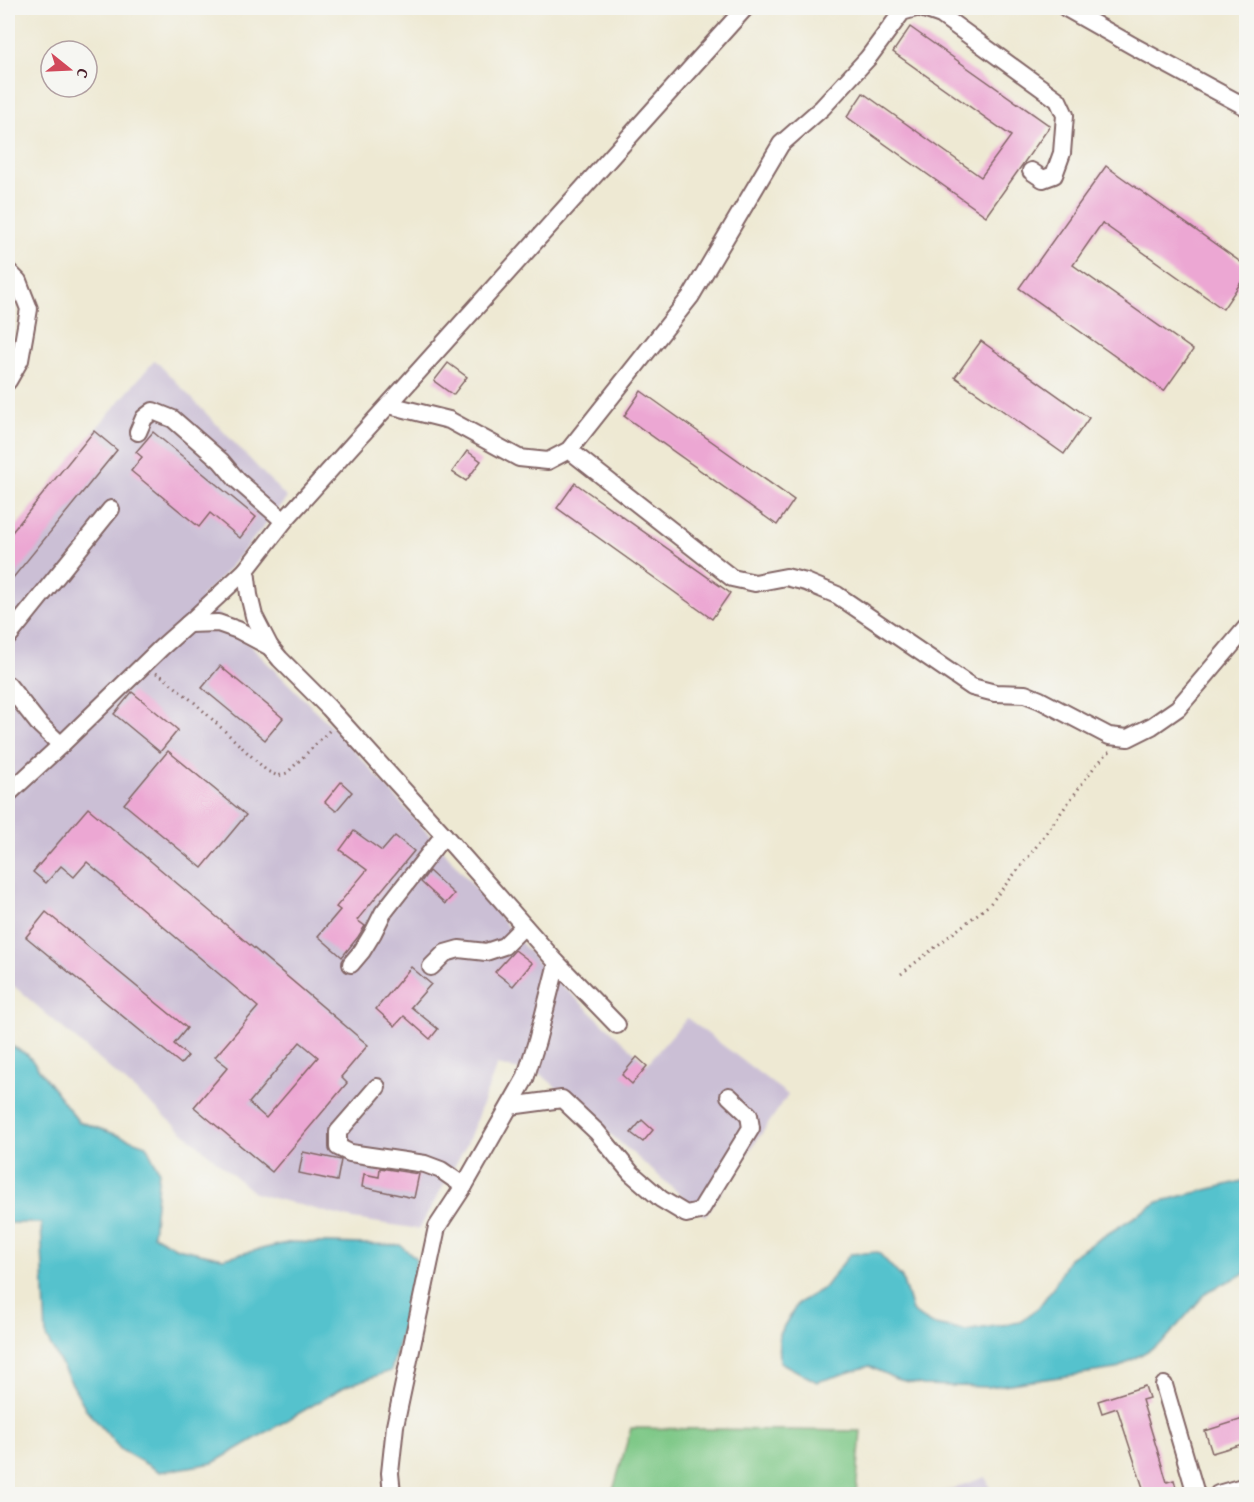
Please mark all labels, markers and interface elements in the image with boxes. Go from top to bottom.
north arrow [39,39,99,99]
text: С [70,66,96,82]

